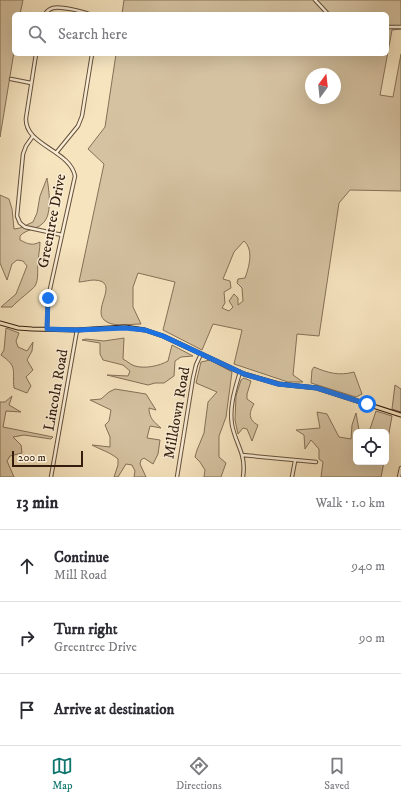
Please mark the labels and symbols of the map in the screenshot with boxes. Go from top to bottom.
north arrow [305,68,341,104]
street label: Greentree Drive [34,172,70,270]
route end [39,289,57,307]
street label: Lincoln Road [39,347,73,432]
street label: Milldown Road [160,365,195,460]
route start [358,395,376,413]
scale bar [12,449,83,468]

